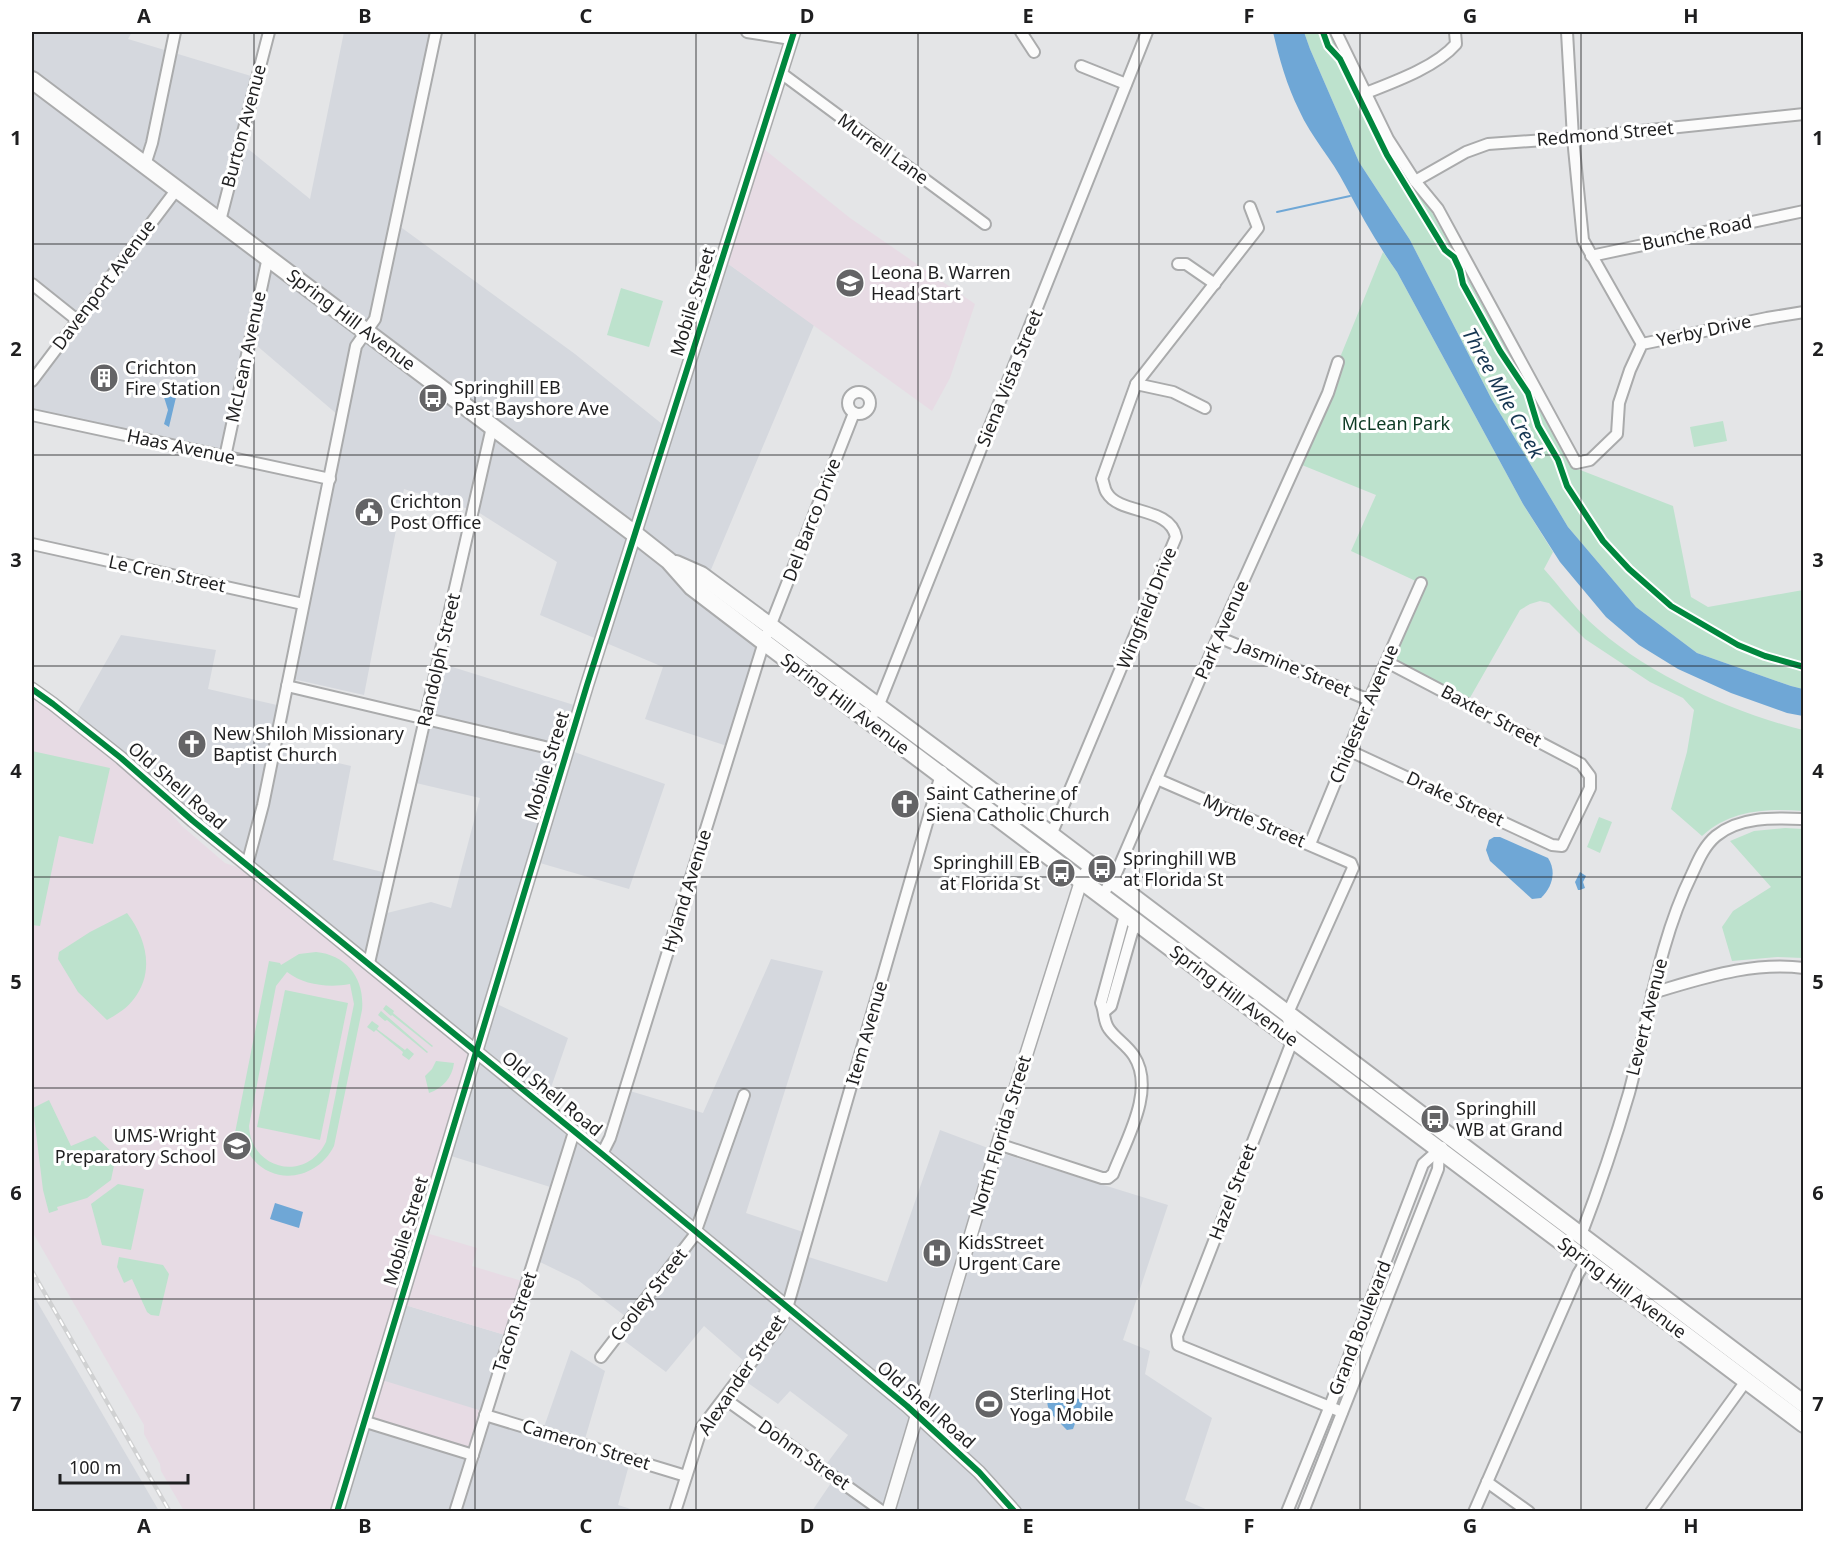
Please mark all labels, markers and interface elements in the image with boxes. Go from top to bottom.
text: A [137,2,151,29]
text: B [358,2,372,29]
text: C [580,2,593,29]
text: D [800,2,814,29]
text: E [1022,2,1034,29]
text: F [1244,2,1254,29]
text: G [1463,2,1477,29]
text: H [1683,2,1699,29]
street label: Burton Avenue [215,61,271,190]
street label: Murrell Lane [833,107,934,189]
street label: Redmond Street [1535,115,1675,151]
text: 1 [10,124,22,151]
text: 1 [1812,124,1824,151]
street label: Bunche Road [1640,209,1754,255]
street label: Davenport Avenue [46,214,160,354]
street label: Mobile Street [664,244,720,359]
place label: Leona B. Warren Head Start [871,260,1011,305]
street label: Spring Hill Avenue [282,263,421,375]
school or university icon: Leona B. Warren Head Start [834,267,866,299]
street label: McLean Avenue [219,289,271,425]
street label: Siena Vista Street [971,305,1048,450]
street label: Yerby Drive [1654,308,1753,352]
water label: Three Mile Creek [1456,322,1551,464]
text: 2 [10,335,22,362]
text: 2 [1812,335,1824,362]
place label: Crichton Fire Station [125,355,221,400]
building icon: Crichton Fire Station [88,362,120,394]
place label: Springhill EB Past Bayshore Ave [454,375,609,420]
bus stop icon: Springhill EB Past Bayshore Ave [417,382,449,414]
park label: McLean Park [1342,411,1451,435]
street label: Haas Avenue [125,423,238,469]
street label: Del Barco Drive [777,455,846,585]
place label: Crichton Post Office [390,489,481,534]
public building icon: Crichton Post Office [353,496,385,528]
street label: Wingfield Drive [1111,543,1181,672]
text: 3 [10,546,22,573]
text: 3 [1812,546,1824,573]
street label: Le Cren Street [107,549,228,597]
street label: Park Avenue [1189,576,1254,683]
street label: Randolph Street [411,590,465,729]
street label: Jasmine Street [1232,632,1355,702]
street label: Chidester Avenue [1323,640,1403,787]
street label: Spring Hill Avenue [776,647,915,759]
street label: Baxter Street [1437,679,1546,752]
street label: Mobile Street [518,708,574,823]
place label: New Shiloh Missionary Baptist Church [213,721,405,766]
church icon: New Shiloh Missionary Baptist Church [176,728,208,760]
street label: Old Shell Road [123,736,232,835]
text: 4 [10,757,22,784]
text: 4 [1812,757,1824,784]
street label: Drake Street [1403,765,1509,831]
place label: Saint Catherine of Siena Catholic Church [926,781,1110,826]
church icon: Saint Catherine of Siena Catholic Church [889,788,921,820]
street label: Myrtle Street [1199,788,1310,853]
street label: Hyland Avenue [656,826,716,955]
place label: Springhill WB at Florida St [1123,846,1236,891]
place label: Springhill EB at Florida St [933,850,1040,895]
bus stop icon: Springhill WB at Florida St [1086,853,1118,885]
bus stop icon: Springhill EB at Florida St [1045,857,1077,889]
street label: Spring Hill Avenue [1165,939,1304,1051]
street label: Levert Avenue [1620,955,1672,1078]
text: 5 [10,968,22,995]
text: 5 [1812,968,1824,995]
street label: Item Avenue [840,978,892,1088]
street label: Old Shell Road [497,1045,608,1141]
street label: North Florida Street [964,1052,1036,1219]
place label: Springhill WB at Grand [1456,1096,1563,1141]
bus stop icon: Springhill WB at Grand [1419,1103,1451,1135]
place label: UMS-Wright Preparatory School [55,1123,216,1168]
school or university icon: UMS-Wright Preparatory School [221,1130,253,1162]
street label: Hazel Street [1203,1139,1262,1243]
street label: Mobile Street [377,1173,433,1288]
text: 6 [10,1179,22,1206]
text: 6 [1812,1179,1824,1206]
place label: KidsStreet Urgent Care [958,1230,1061,1275]
street label: Spring Hill Avenue [1553,1231,1692,1343]
hospital icon: KidsStreet Urgent Care [921,1237,953,1269]
street label: Cooley Street [604,1243,692,1346]
street label: Grand Boulevard [1322,1257,1396,1399]
street label: Tacon Street [487,1268,542,1375]
street label: Alexander Street [692,1309,791,1439]
street label: Old Shell Road [872,1355,981,1454]
place label: Sterling Hot Yoga Mobile [1010,1381,1114,1426]
sports icon: Sterling Hot Yoga Mobile [973,1388,1005,1420]
text: 7 [10,1390,22,1417]
text: 7 [1812,1390,1824,1417]
street label: Cameron Street [519,1413,654,1475]
street label: Dohm Street [754,1414,856,1495]
scale bar [60,1447,188,1485]
text: 100 m [69,1455,121,1479]
text: A [137,1512,151,1539]
text: B [358,1512,372,1539]
text: C [580,1512,593,1539]
text: D [800,1512,814,1539]
text: E [1022,1512,1034,1539]
text: F [1244,1512,1254,1539]
text: G [1463,1512,1477,1539]
text: H [1683,1512,1699,1539]

